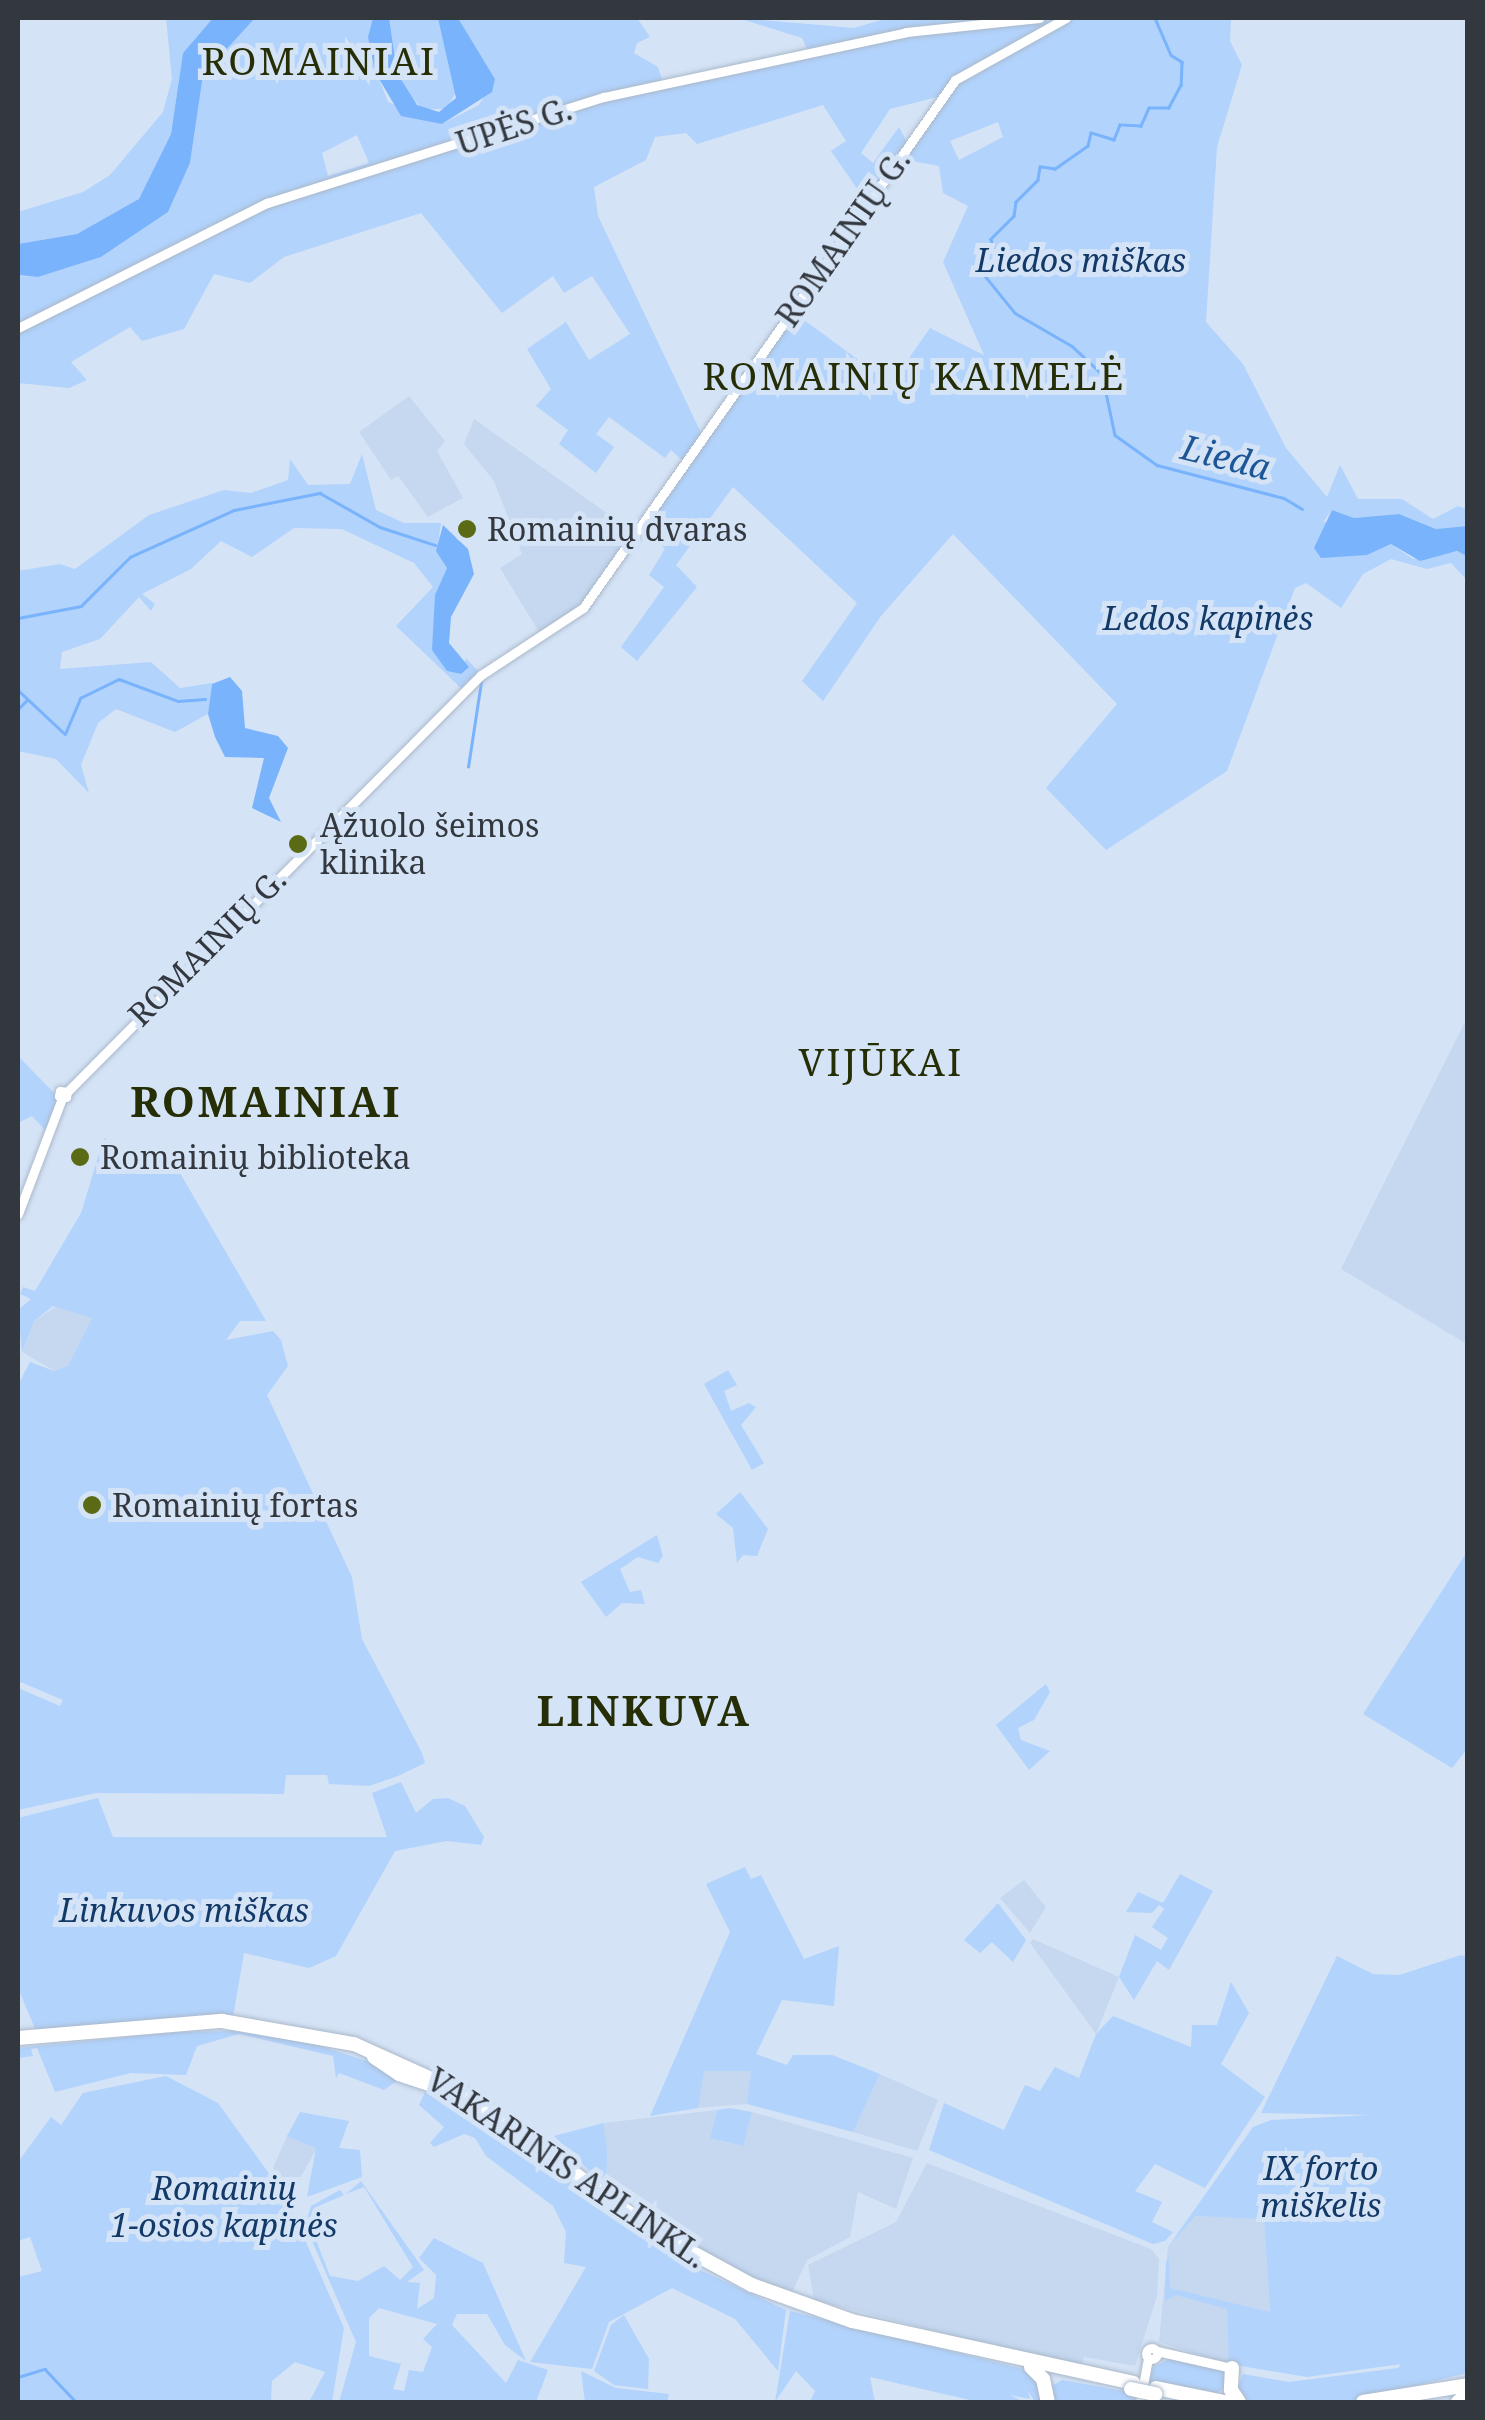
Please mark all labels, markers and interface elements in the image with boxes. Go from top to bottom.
district label: ROMAINIAI [202,38,436,84]
street label: UPĖS G. [452,89,576,163]
street label: ROMAINIŲ G. [768,142,918,334]
park label: Liedos miškas [976,241,1186,279]
district label: ROMAINIŲ KAIMELĖ [702,353,1126,399]
water label: Lieda [1177,426,1275,488]
place label: Romainių dvaras [487,510,748,548]
marker: Romainių dvaras [456,518,478,540]
park label: Ledos kapinės [1103,599,1313,637]
place label: Ąžuolo šeimos klinika [320,807,539,882]
marker: Ąžuolo šeimos klinika [285,831,311,857]
street label: ROMAINIŲ G. [120,860,294,1034]
district label: VIJŪKAI [798,1039,964,1085]
district label: ROMAINIAI [130,1076,402,1126]
place label: Romainių biblioteka [100,1138,411,1176]
marker: Romainių biblioteka [69,1146,91,1168]
place label: Romainių fortas [112,1486,359,1524]
marker: Romainių fortas [81,1494,103,1516]
district label: LINKUVA [537,1685,751,1735]
park label: Linkuvos miškas [59,1891,309,1929]
street label: VAKARINIS APLINKL. [420,2060,714,2276]
park label: IX forto miškelis [1261,2150,1381,2225]
park label: Romainių 1-osios kapinės [110,2170,338,2245]

